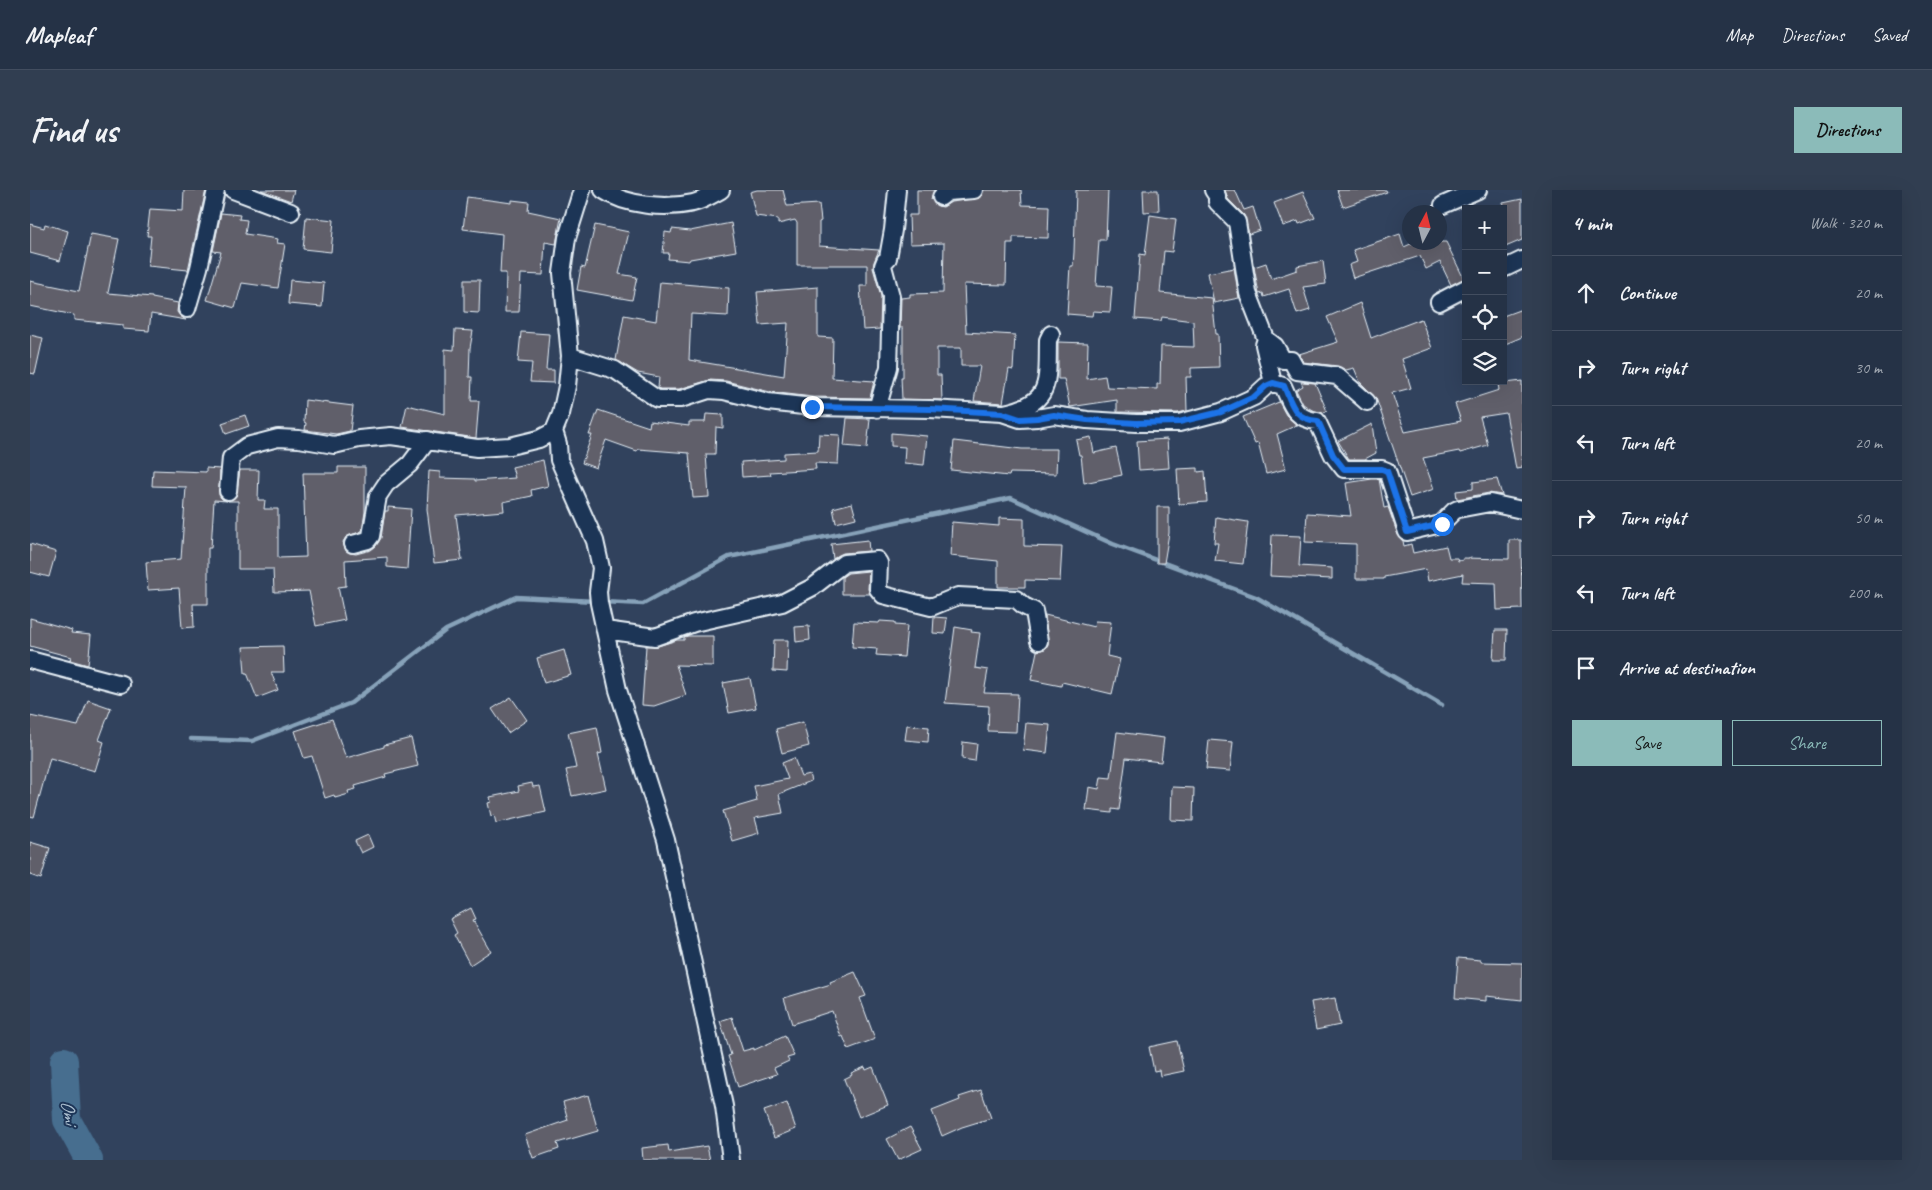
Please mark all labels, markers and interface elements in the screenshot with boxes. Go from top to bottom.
text: Mapleaf [25,20,92,50]
text: Map [1726,24,1753,46]
text: Directions [1781,24,1844,46]
text: Saved [1872,24,1907,46]
button: Directions [1794,107,1902,153]
text: Find us [30,108,117,153]
north arrow [1402,205,1447,250]
map controls [1462,205,1507,385]
button: + [1462,205,1507,250]
text: 4 min [1572,210,1612,236]
text: Walk · 320 m [1810,213,1882,233]
button: − [1462,250,1507,295]
icon: ahead [1572,279,1600,307]
text: Continue [1619,281,1676,305]
text: 20 m [1855,283,1882,303]
button: locate [1462,295,1507,340]
button: layers [1462,340,1507,385]
icon: right [1572,354,1600,382]
text: Turn right [1619,356,1686,380]
text: 30 m [1855,358,1882,378]
route end [801,396,824,419]
icon: left [1572,429,1600,457]
text: Turn left [1619,431,1674,455]
text: 20 m [1855,433,1882,453]
icon: right [1572,504,1600,532]
text: Turn right [1619,506,1686,530]
text: 50 m [1855,508,1882,528]
route start [1431,513,1454,536]
icon: left [1572,579,1600,607]
text: Turn left [1619,581,1674,605]
text: 200 m [1848,583,1882,603]
icon: arrive [1572,654,1600,682]
text: Arrive at destination [1619,656,1755,680]
button: Save [1572,720,1722,766]
button: Share [1732,720,1882,766]
water label: Omi [55,1098,84,1131]

